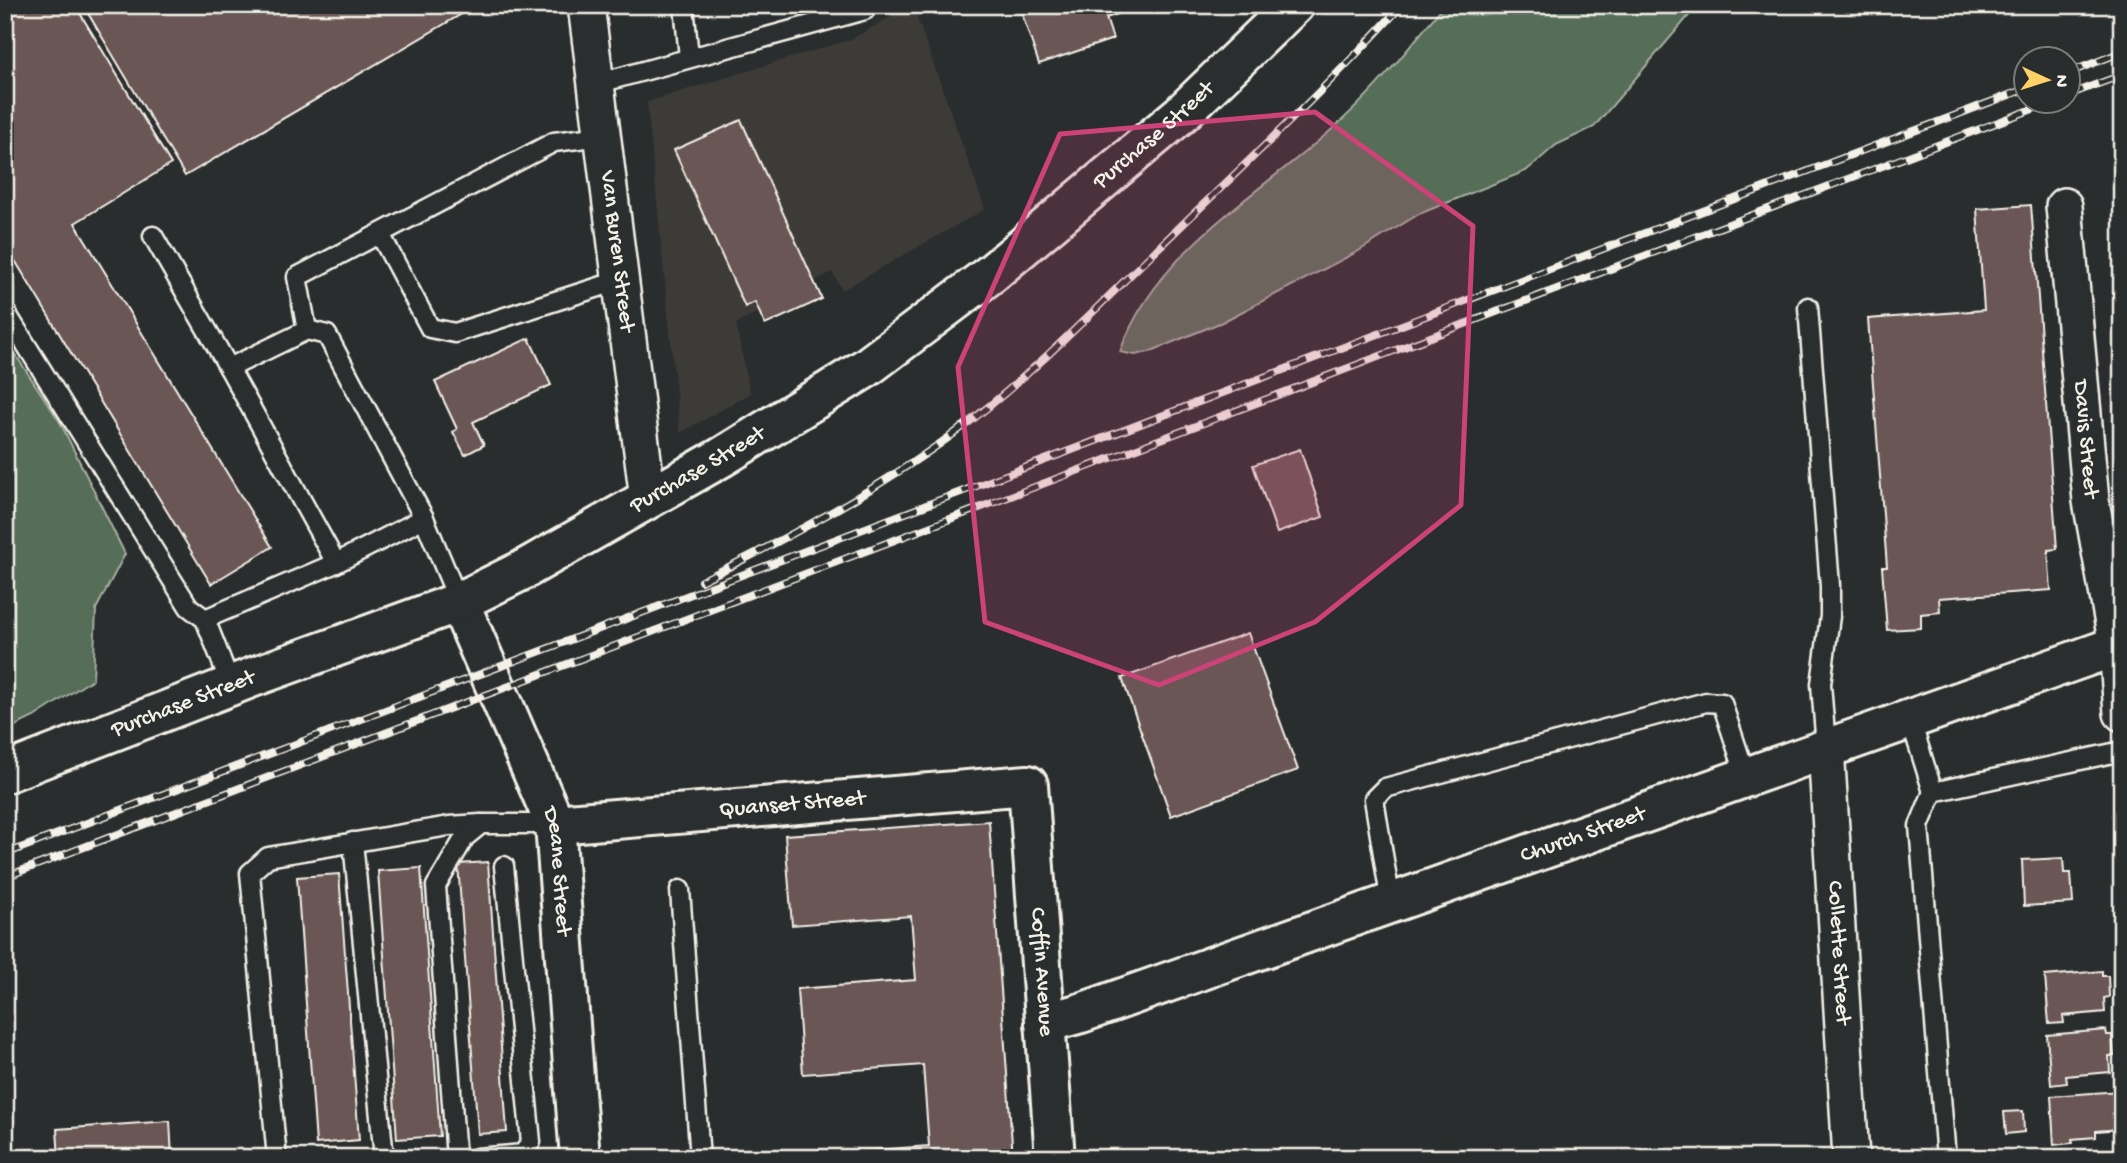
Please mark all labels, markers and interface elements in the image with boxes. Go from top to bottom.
north arrow [2011,46,2082,116]
text: N [2049,74,2072,88]
street label: Purchase Street [1087,75,1221,196]
street label: Van Buren Street [593,168,641,335]
street label: Davis Street [2066,377,2104,501]
street label: Purchase Street [625,419,772,520]
street label: Purchase Street [107,663,260,744]
street label: Quanset Street [718,785,868,824]
street label: Church Street [1517,800,1651,870]
street label: Deane Street [535,801,577,938]
street label: Collette Street [1821,880,1856,1027]
street label: Coffin Avenue [1023,907,1060,1038]

